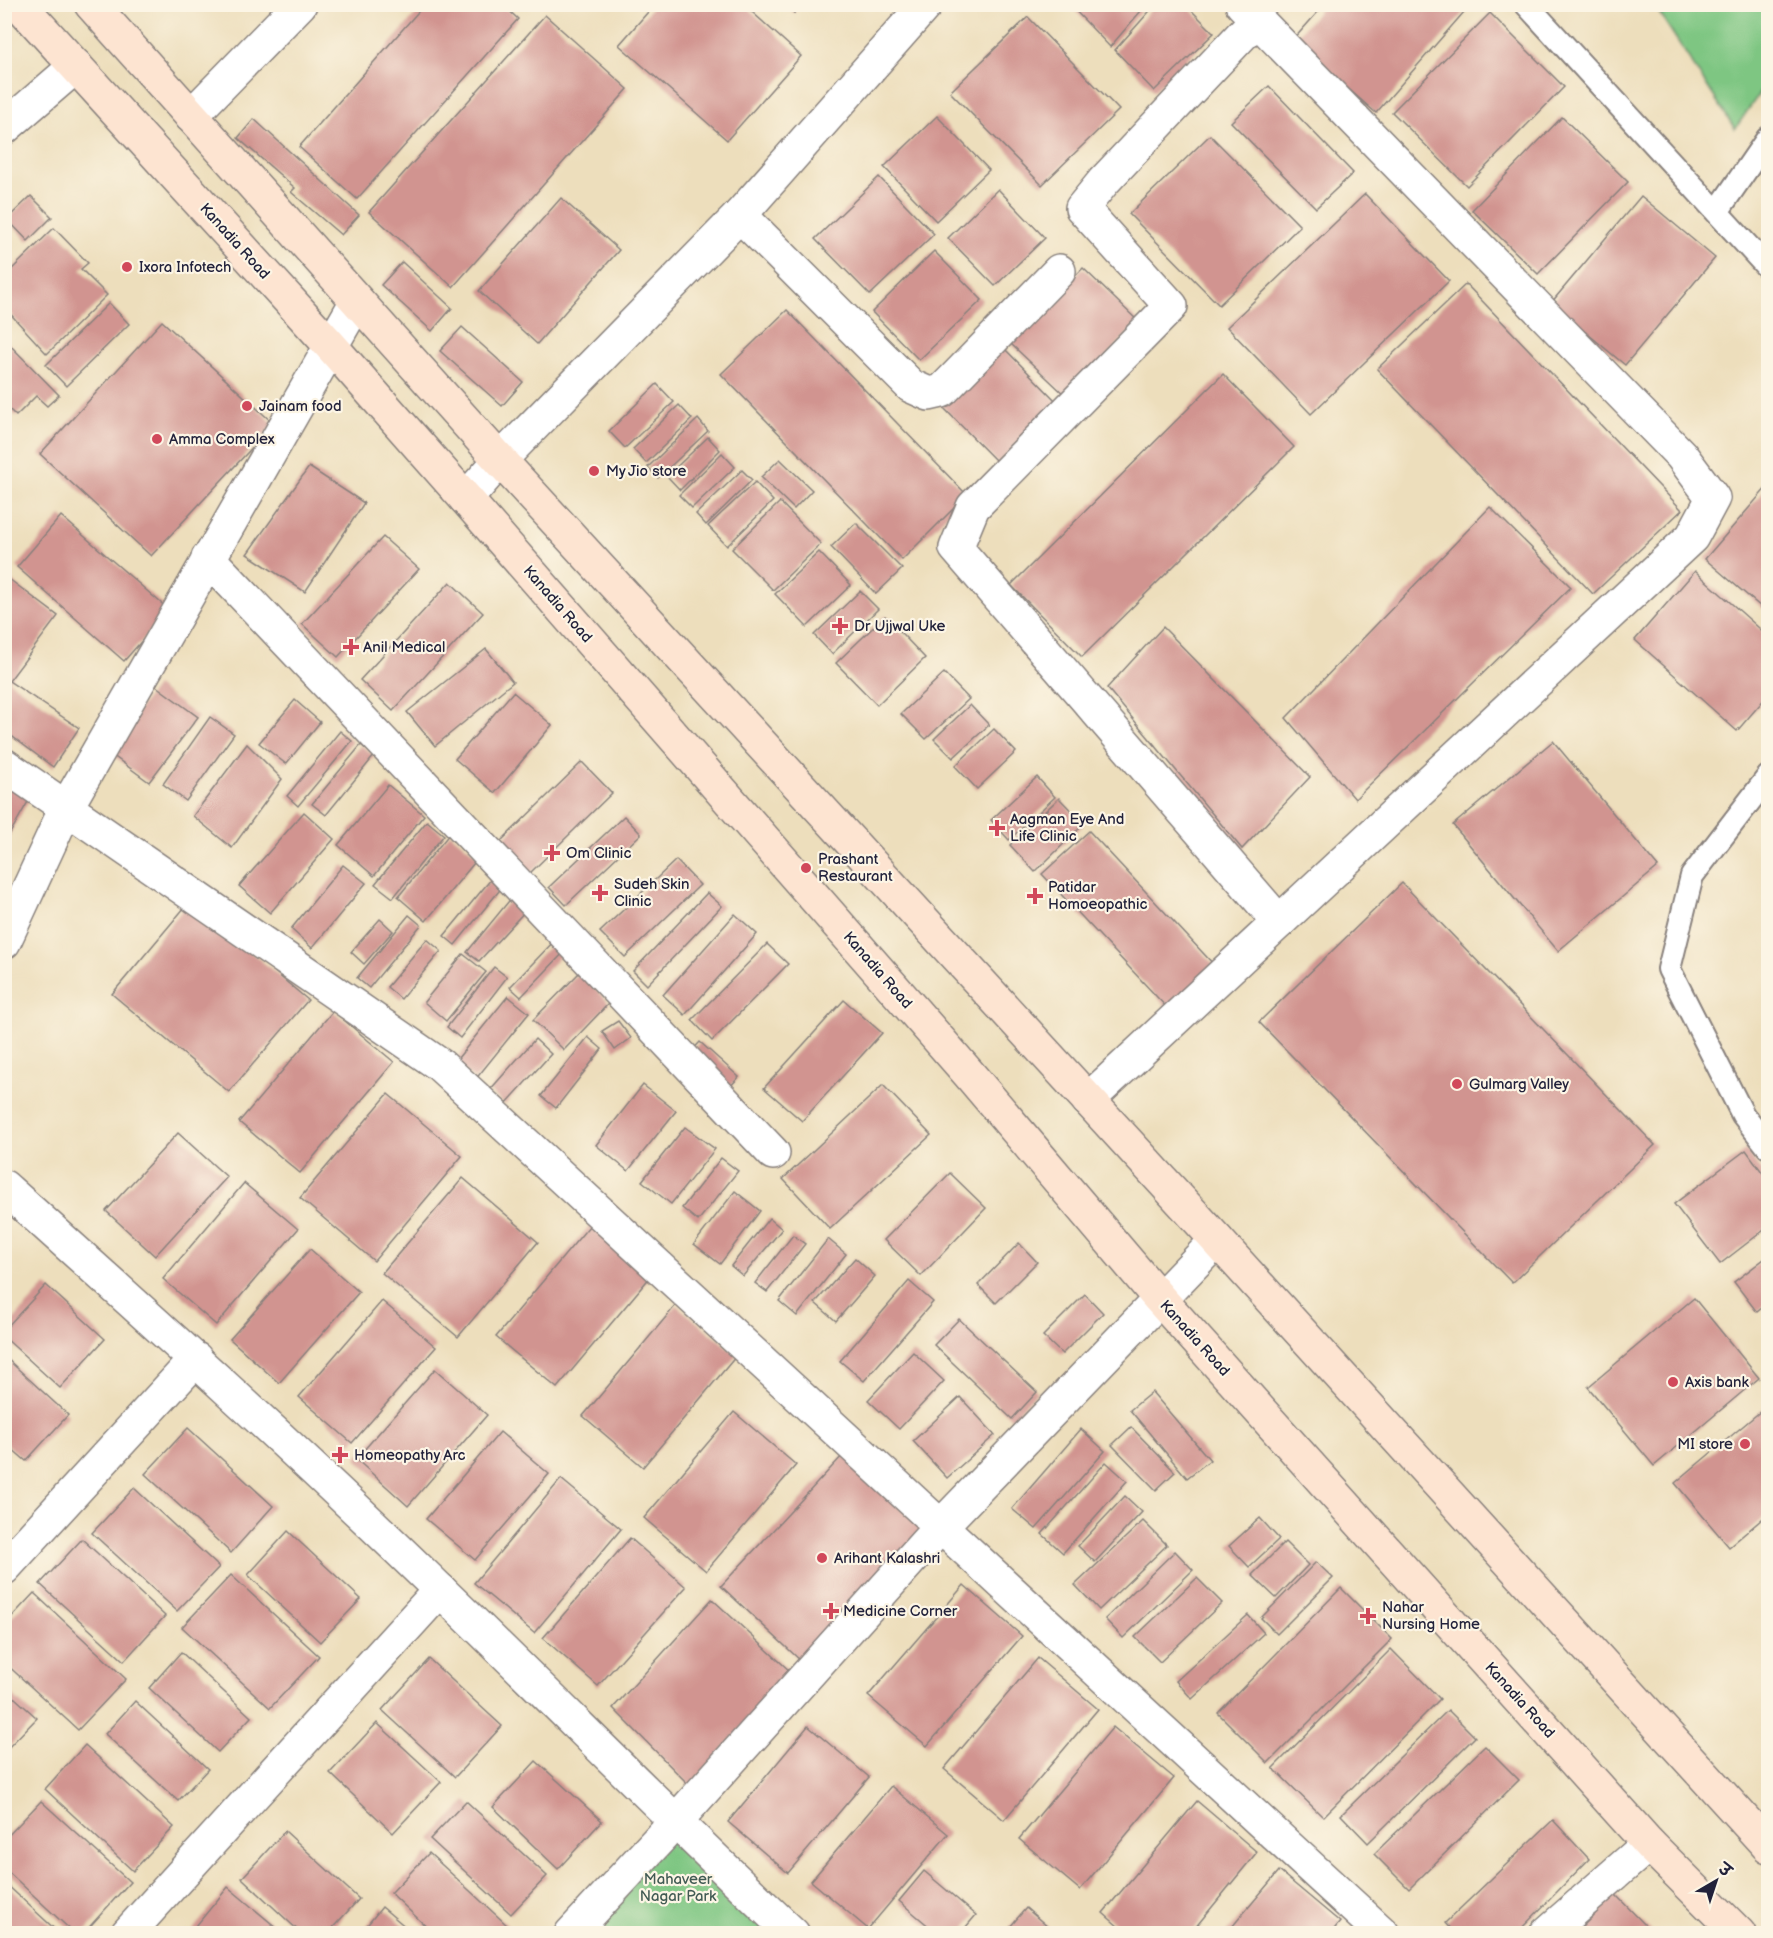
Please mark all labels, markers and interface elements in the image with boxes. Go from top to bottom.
street label: Kanadia Road [195,199,274,283]
place label: Ixora Infotech [139,258,231,277]
marker: Ixora Infotech [120,260,134,274]
place label: Jainam food [259,397,342,416]
marker: Jainam food [240,399,254,413]
place label: Amma Complex [169,430,275,449]
marker: Amma Complex [150,432,164,446]
place label: My Jio store [606,462,686,481]
marker: My Jio store [587,464,601,478]
street label: Kanadia Road [519,562,596,647]
marker: Dr Ujjwal Uke [831,617,849,635]
place label: Dr Ujjwal Uke [854,617,945,636]
place label: Anil Medical [363,638,445,657]
marker: Anil Medical [344,640,358,654]
place label: Aagman Eye And Life Clinic [1010,810,1124,846]
marker: Aagman Eye And Life Clinic [988,819,1006,837]
marker: Om Clinic [543,844,561,862]
place label: Om Clinic [566,844,631,863]
place label: Prashant Restaurant [818,850,893,886]
marker: Prashant Restaurant [799,861,813,875]
place label: Sudeh Skin Clinic [614,875,689,911]
place label: Patidar Homoeopathic [1048,878,1147,914]
marker: Sudeh Skin Clinic [591,884,609,902]
marker: Patidar Homoeopathic [1026,887,1044,905]
street label: Kanadia Road [839,928,916,1013]
place label: Gulmarg Valley [1469,1075,1569,1094]
marker: Gulmarg Valley [1450,1077,1464,1091]
street label: Kanadia Road [1155,1296,1234,1380]
place label: Axis bank [1685,1373,1750,1392]
marker: Axis bank [1666,1375,1680,1389]
place label: MI store [1677,1435,1733,1454]
marker: MI store [1738,1437,1752,1451]
marker: Homeopathy Arc [331,1446,349,1464]
place label: Homeopathy Arc [354,1446,466,1465]
place label: Arihant Kalashri [834,1549,940,1568]
marker: Arihant Kalashri [815,1551,829,1565]
place label: Nahar Nursing Home [1382,1598,1480,1634]
place label: Medicine Corner [843,1602,958,1621]
marker: Medicine Corner [824,1604,838,1618]
marker: Nahar Nursing Home [1359,1607,1377,1625]
street label: Kanadia Road [1480,1658,1559,1742]
north arrow [1686,1851,1746,1911]
text: उ [1713,1859,1736,1882]
park label: Mahaveer Nagar Park [640,1870,717,1906]

